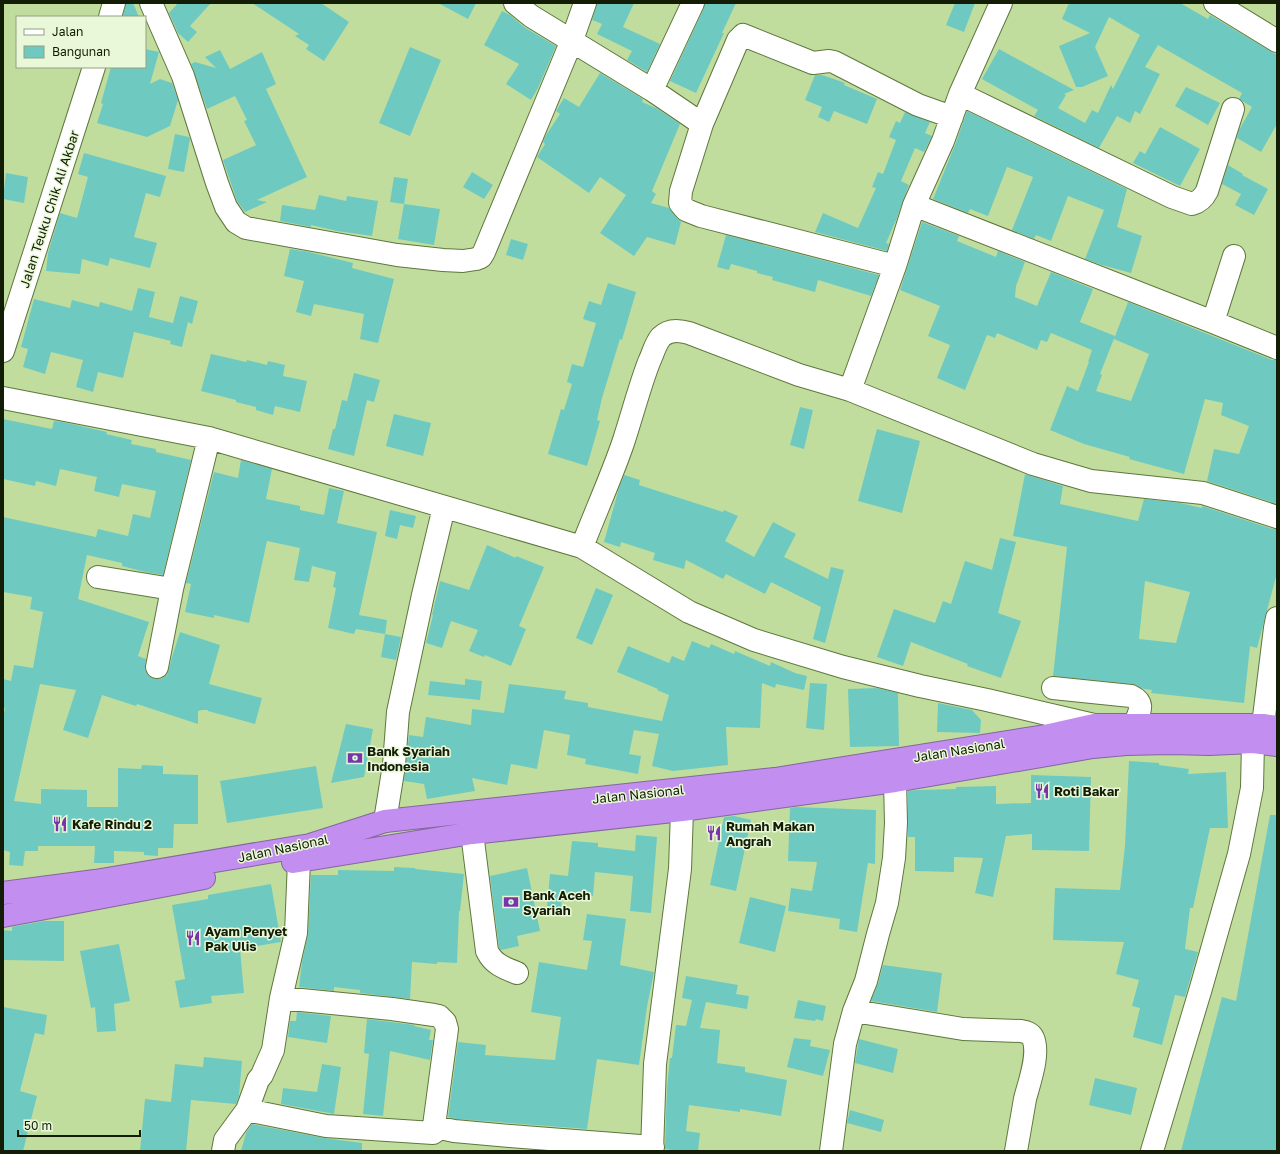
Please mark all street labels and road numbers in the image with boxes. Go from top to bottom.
street label: Jalan Teuku Chik Ali Akbar [16,128,82,290]
street label: Jalan Nasional [912,735,1006,765]
street label: Jalan Nasional [591,781,685,807]
street label: Jalan Nasional [236,831,330,865]

